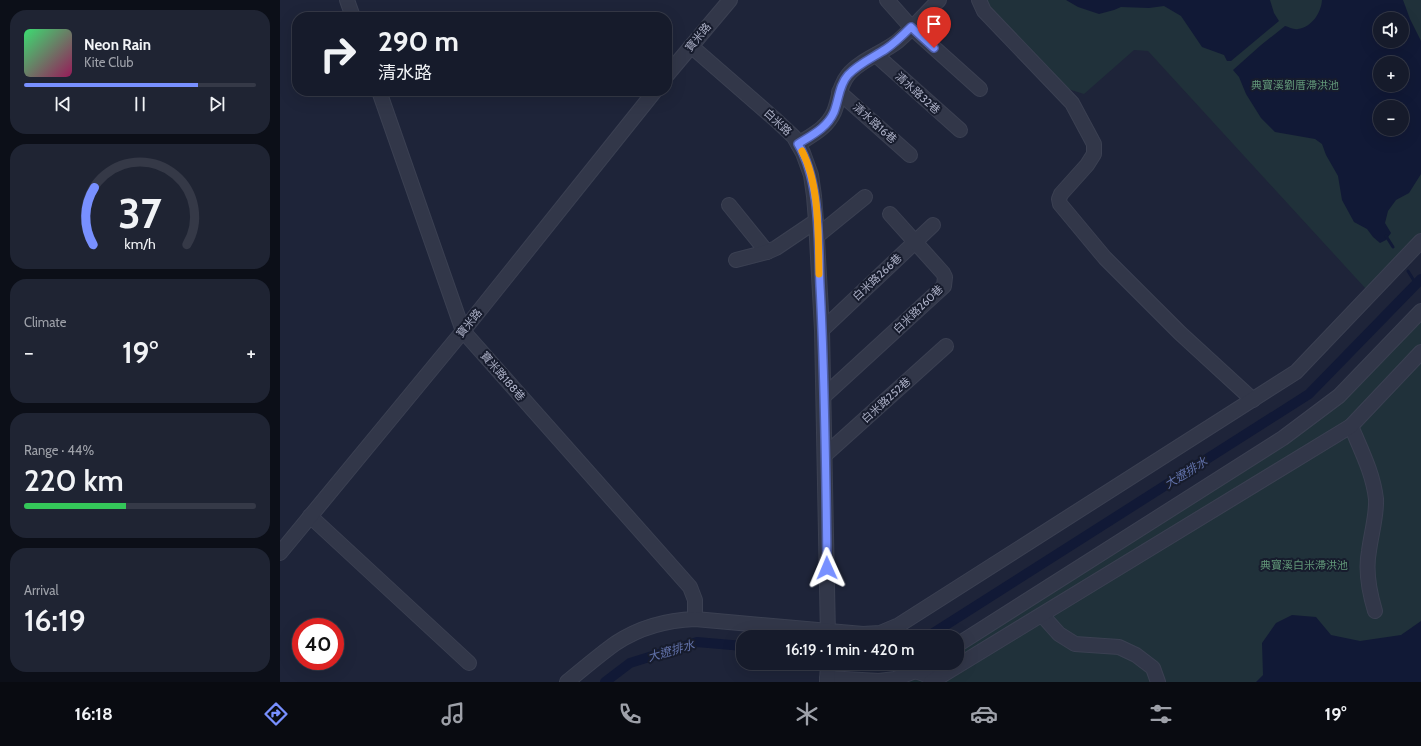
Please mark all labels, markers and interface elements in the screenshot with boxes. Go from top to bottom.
pin [917,7.0,951,48]
map controls [1373,12,1409,136]
button: sound [1373,12,1409,48]
icon: arrive [923,13,945,35]
street label: 寶米路 [682,20,714,54]
text: 290 m [378,24,459,58]
icon: right [312,28,364,80]
text: Neon Rain [84,36,151,54]
text: Kite Club [84,54,133,70]
button: + [1373,56,1409,92]
text: 清水路 [378,62,432,84]
street label: 清水路32巷 [893,69,943,117]
park label: 典寶溪劉厝滯洪池 [1251,78,1339,92]
icon: previous [52,93,74,115]
icon: pause [129,93,151,115]
icon: next [206,93,228,115]
street label: 清水路16巷 [850,100,900,146]
button: − [1373,100,1409,136]
street label: 白米路 [761,106,795,138]
text: 37 [118,187,162,237]
text: km/h [124,234,156,252]
street label: 白米路266巷 [849,251,905,303]
street label: 白米路260巷 [890,282,946,336]
street label: 寶米路 [453,306,485,340]
text: Climate [24,314,66,330]
text: 19° [122,334,158,371]
text: − [24,339,34,366]
text: + [246,339,256,366]
street label: 寶米路188巷 [478,348,528,404]
street label: 白米路252巷 [858,374,914,426]
text: Range · 44% [24,442,94,458]
water label: 大遼排水 [1161,453,1211,492]
text: 220 km [24,462,124,499]
position arrow [806,547,848,589]
park label: 典寶溪白米滯洪池 [1260,558,1348,572]
text: Arrival [24,582,59,598]
text: 16:19 [24,602,86,639]
speed limit sign: 40 [292,618,344,670]
water label: 大遼排水 [646,636,697,664]
text: 16:19 · 1 min · 420 m [786,641,914,659]
icon: directions [262,700,290,728]
icon: music [439,700,467,728]
icon: phone [616,700,644,728]
icon: climate [793,700,821,728]
icon: car [970,700,998,728]
icon: filters [1147,700,1175,728]
text: 16:18 [75,703,113,725]
text: 19° [1324,703,1346,725]

